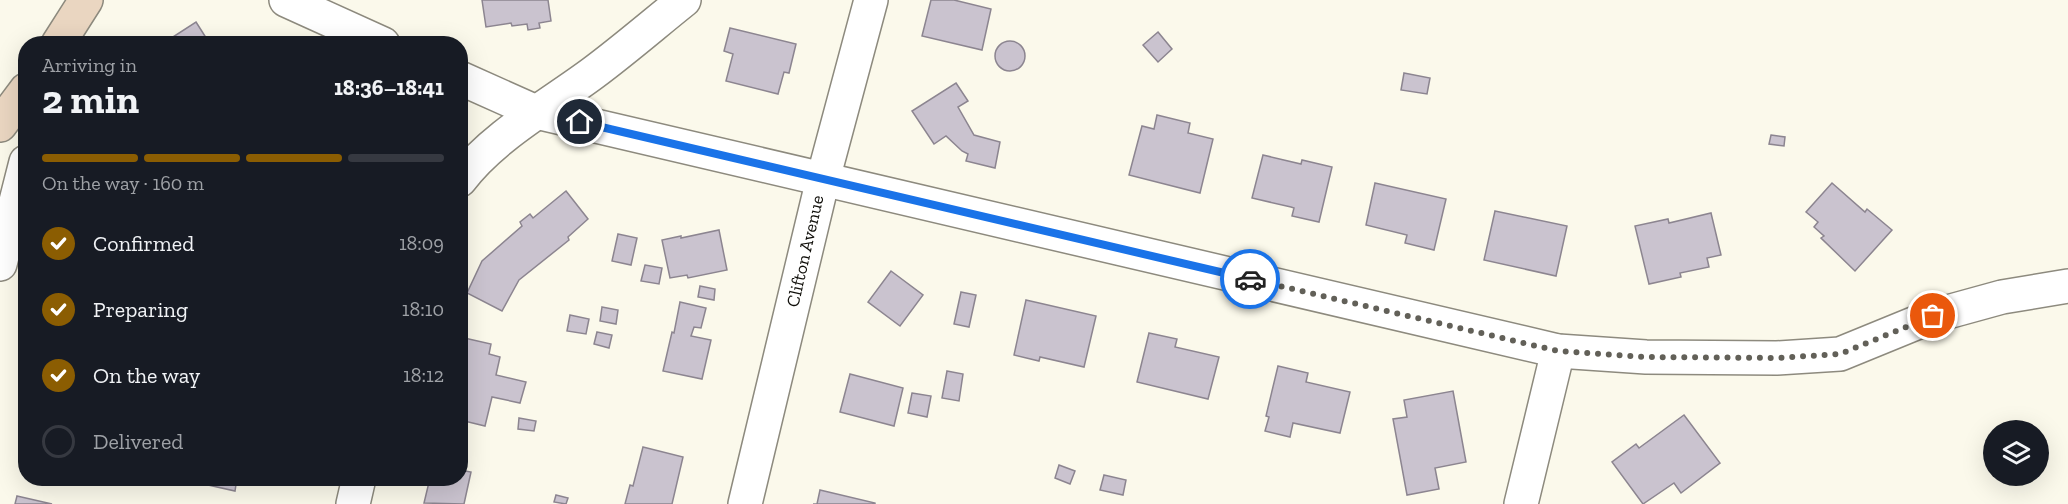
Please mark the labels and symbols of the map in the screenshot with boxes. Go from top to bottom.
pin [554,96,605,147]
street label: Clifton Avenue [781,193,829,309]
courier [1220,249,1280,309]
pin [1907,290,1958,341]

